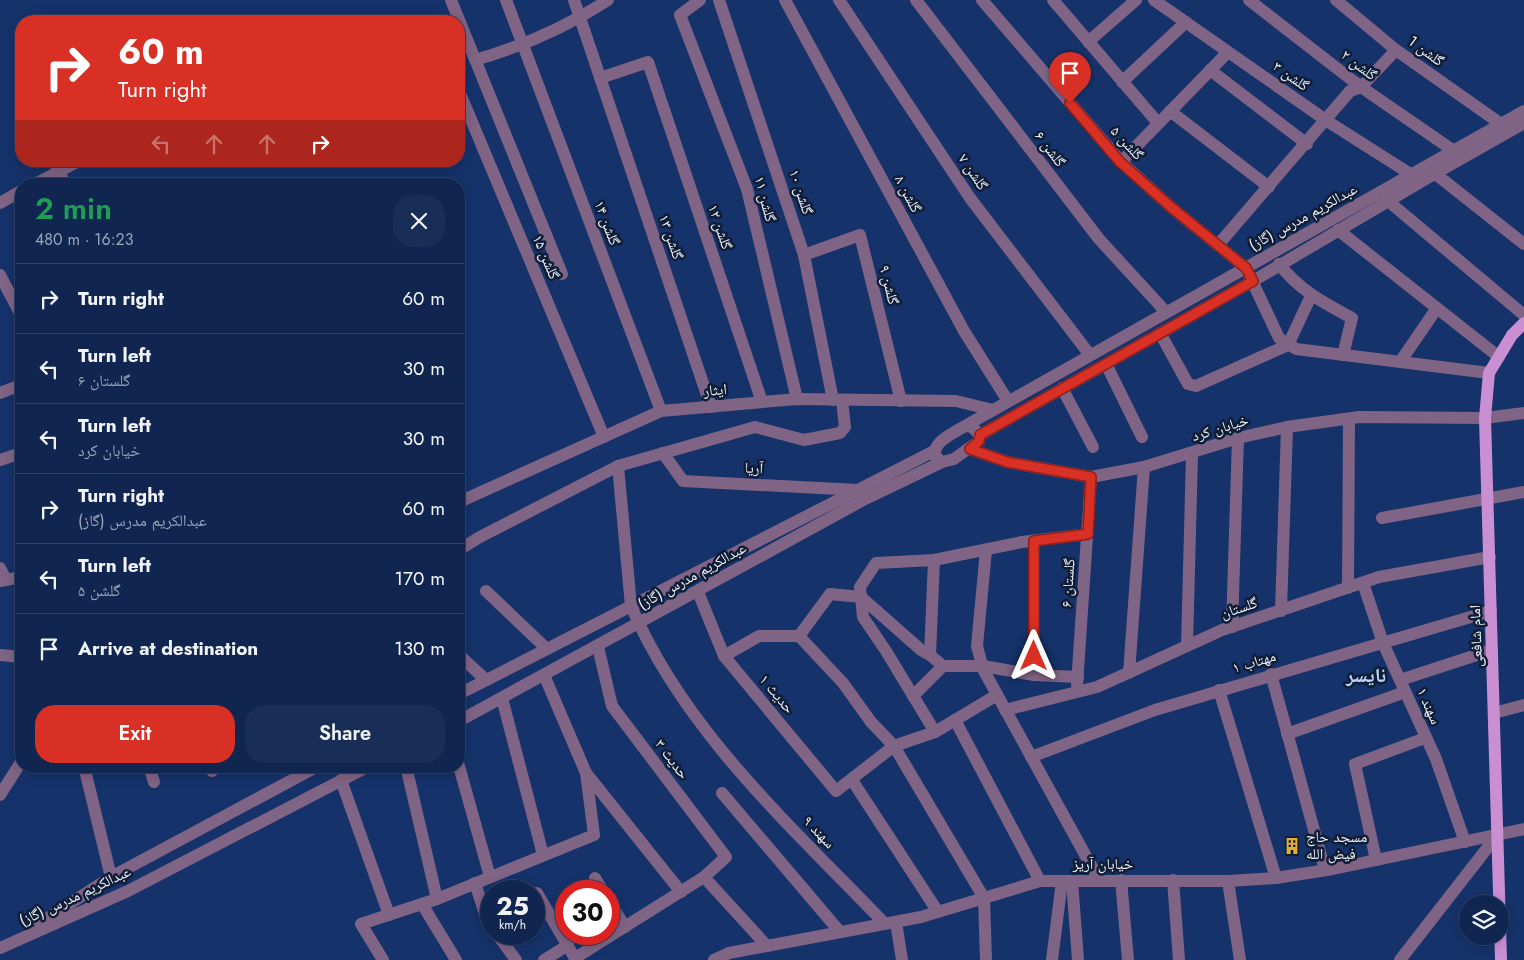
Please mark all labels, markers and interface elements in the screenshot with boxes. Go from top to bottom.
text: 60 m [118,27,204,77]
street label: گلشن 1 [1403,30,1449,72]
icon: right [35,35,100,100]
street label: گلشن ۲ [1336,44,1382,86]
pin [1049,52,1091,103]
street label: گلشن ۳ [1268,56,1314,97]
icon: arrive [1056,59,1084,87]
text: Turn right [118,73,206,105]
street label: گلشن ۵ [1105,121,1149,165]
street label: گلشن ۶ [1029,126,1071,172]
icon: left [147,130,175,158]
icon: ahead [200,130,228,158]
icon: ahead [253,130,281,158]
icon: right [306,130,334,158]
street label: گلشن ۷ [953,149,993,195]
street label: گلشن ۱۰ [783,166,819,218]
street label: گلشن ۸ [889,171,927,217]
street label: گلشن ۱۱ [748,174,782,225]
street label: عبدالکریم مدرس (گاز) [1245,178,1362,256]
text: 2 min [35,187,112,230]
button: close [393,195,445,247]
street label: گلشن ۱۴ [588,197,626,249]
street label: گلشن ۱۲ [702,201,738,253]
street label: گلشن ۱۳ [653,211,689,263]
text: 480 m · 16:23 [35,228,133,251]
street label: گلشن ۱۵ [527,231,565,283]
street label: گلشن ۹ [874,263,905,307]
icon: right [35,285,63,313]
text: Turn right [78,285,164,312]
text: 60 m [402,285,445,312]
text: Turn left [78,342,151,369]
icon: left [35,355,63,383]
text: 30 m [403,355,445,382]
text: گلستان ۶ [78,369,130,392]
street label: ایثار [701,378,728,402]
street label: خیابان کرد [1189,409,1252,447]
text: Turn left [78,412,151,439]
icon: left [35,425,63,453]
text: 30 m [403,425,445,452]
text: خیابان کرد [78,439,140,462]
street label: آریا [744,457,765,480]
text: Turn right [78,482,164,509]
icon: right [35,495,63,523]
text: 60 m [402,495,445,522]
text: عبدالکریم مدرس (گاز) [78,509,207,532]
street label: عبدالکریم مدرس (گاز) [634,537,751,615]
text: Turn left [78,552,151,579]
street label: گلستان ۶ [1055,557,1081,608]
icon: left [35,565,63,593]
text: 170 m [395,565,445,592]
text: گلشن ۵ [78,579,121,602]
street label: گلستان [1218,592,1261,624]
street label: امام شافعی [1464,604,1488,668]
position arrow [1007,629,1059,681]
icon: arrive [35,635,63,663]
text: Arrive at destination [78,635,258,662]
text: 130 m [394,635,445,662]
street label: مهتاب ۱ [1229,645,1279,679]
district label: نایسر [1345,661,1386,690]
street label: حدیث ۱ [754,670,800,719]
street label: سهند ۱ [1411,684,1447,728]
button: Exit [35,705,235,763]
button: Share [245,705,445,763]
street label: حدیث ۳ [650,734,695,784]
street label: سهند ۹ [798,811,840,854]
place label: مسجد حاج فیض الله [1306,826,1367,865]
building icon: مسجد حاج فیض الله [1282,836,1302,856]
street label: خیابان آریز [1072,853,1134,875]
street label: عبدالکریم مدرس (گاز) [16,860,135,932]
speed limit sign: 30 [555,880,620,945]
text: 25 [496,888,529,924]
map controls [1459,895,1509,945]
button: layers [1459,895,1509,945]
text: km/h [499,916,526,934]

